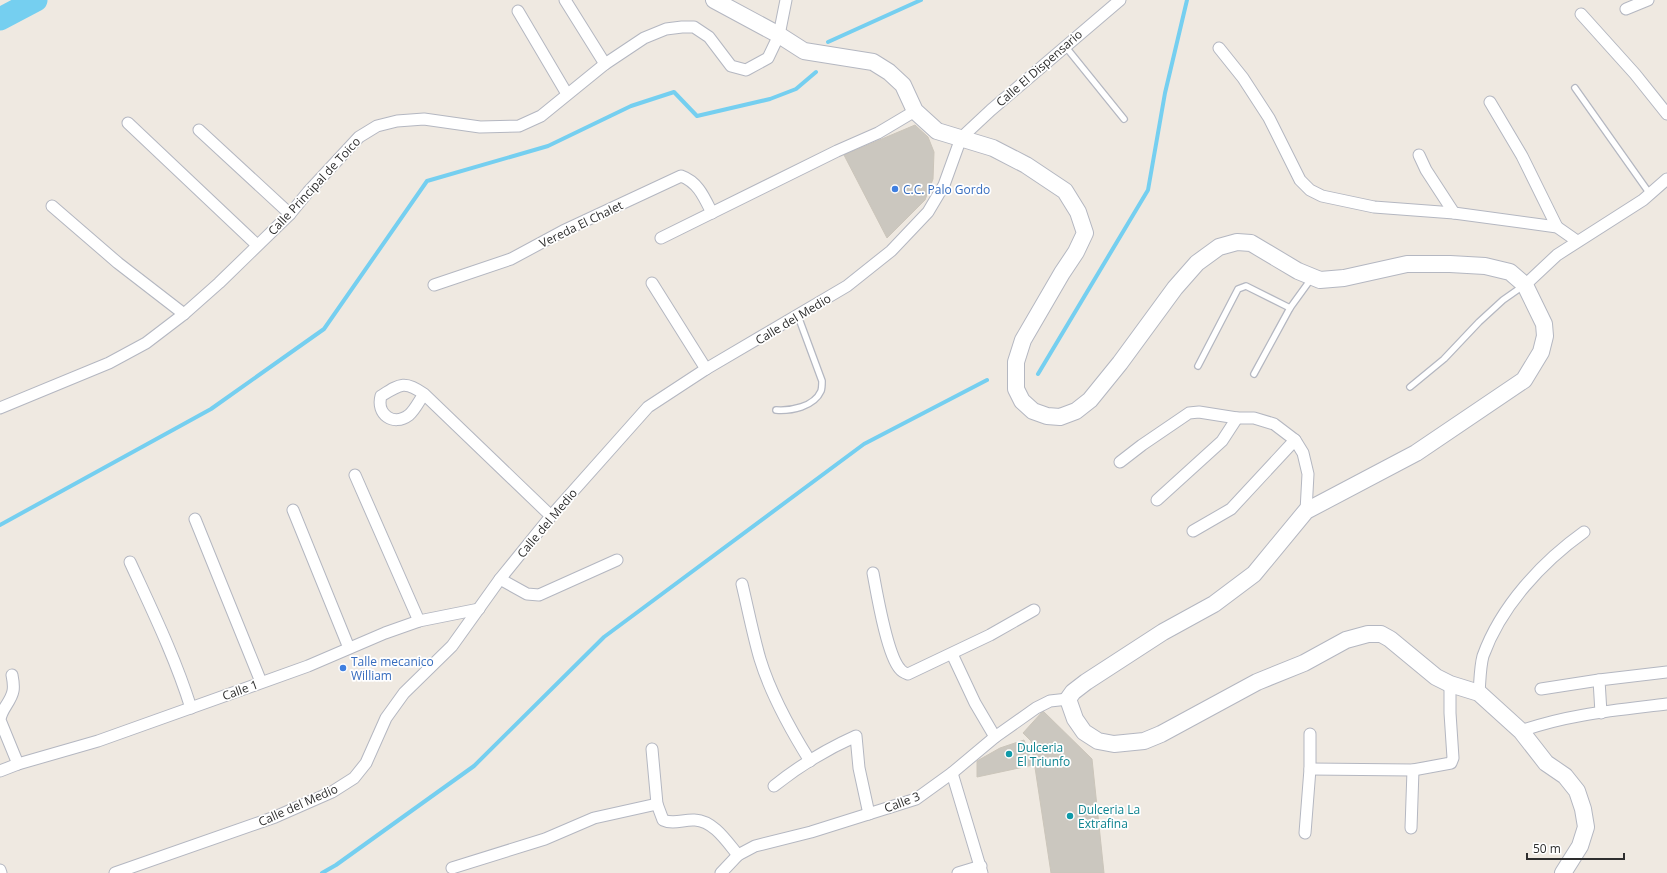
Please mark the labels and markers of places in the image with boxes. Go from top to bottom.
place label: C.C. Palo Gordo [903,181,990,198]
marker: C.C. Palo Gordo [890,184,900,194]
place label: Talle mecanico William [351,653,434,684]
marker: Talle mecanico William [338,663,348,673]
place label: Dulceria El Triunfo [1017,739,1070,770]
marker: Dulceria El Triunfo [1004,749,1014,759]
place label: Dulceria La Extrafina [1078,801,1140,832]
marker: Dulceria La Extrafina [1065,811,1075,821]

